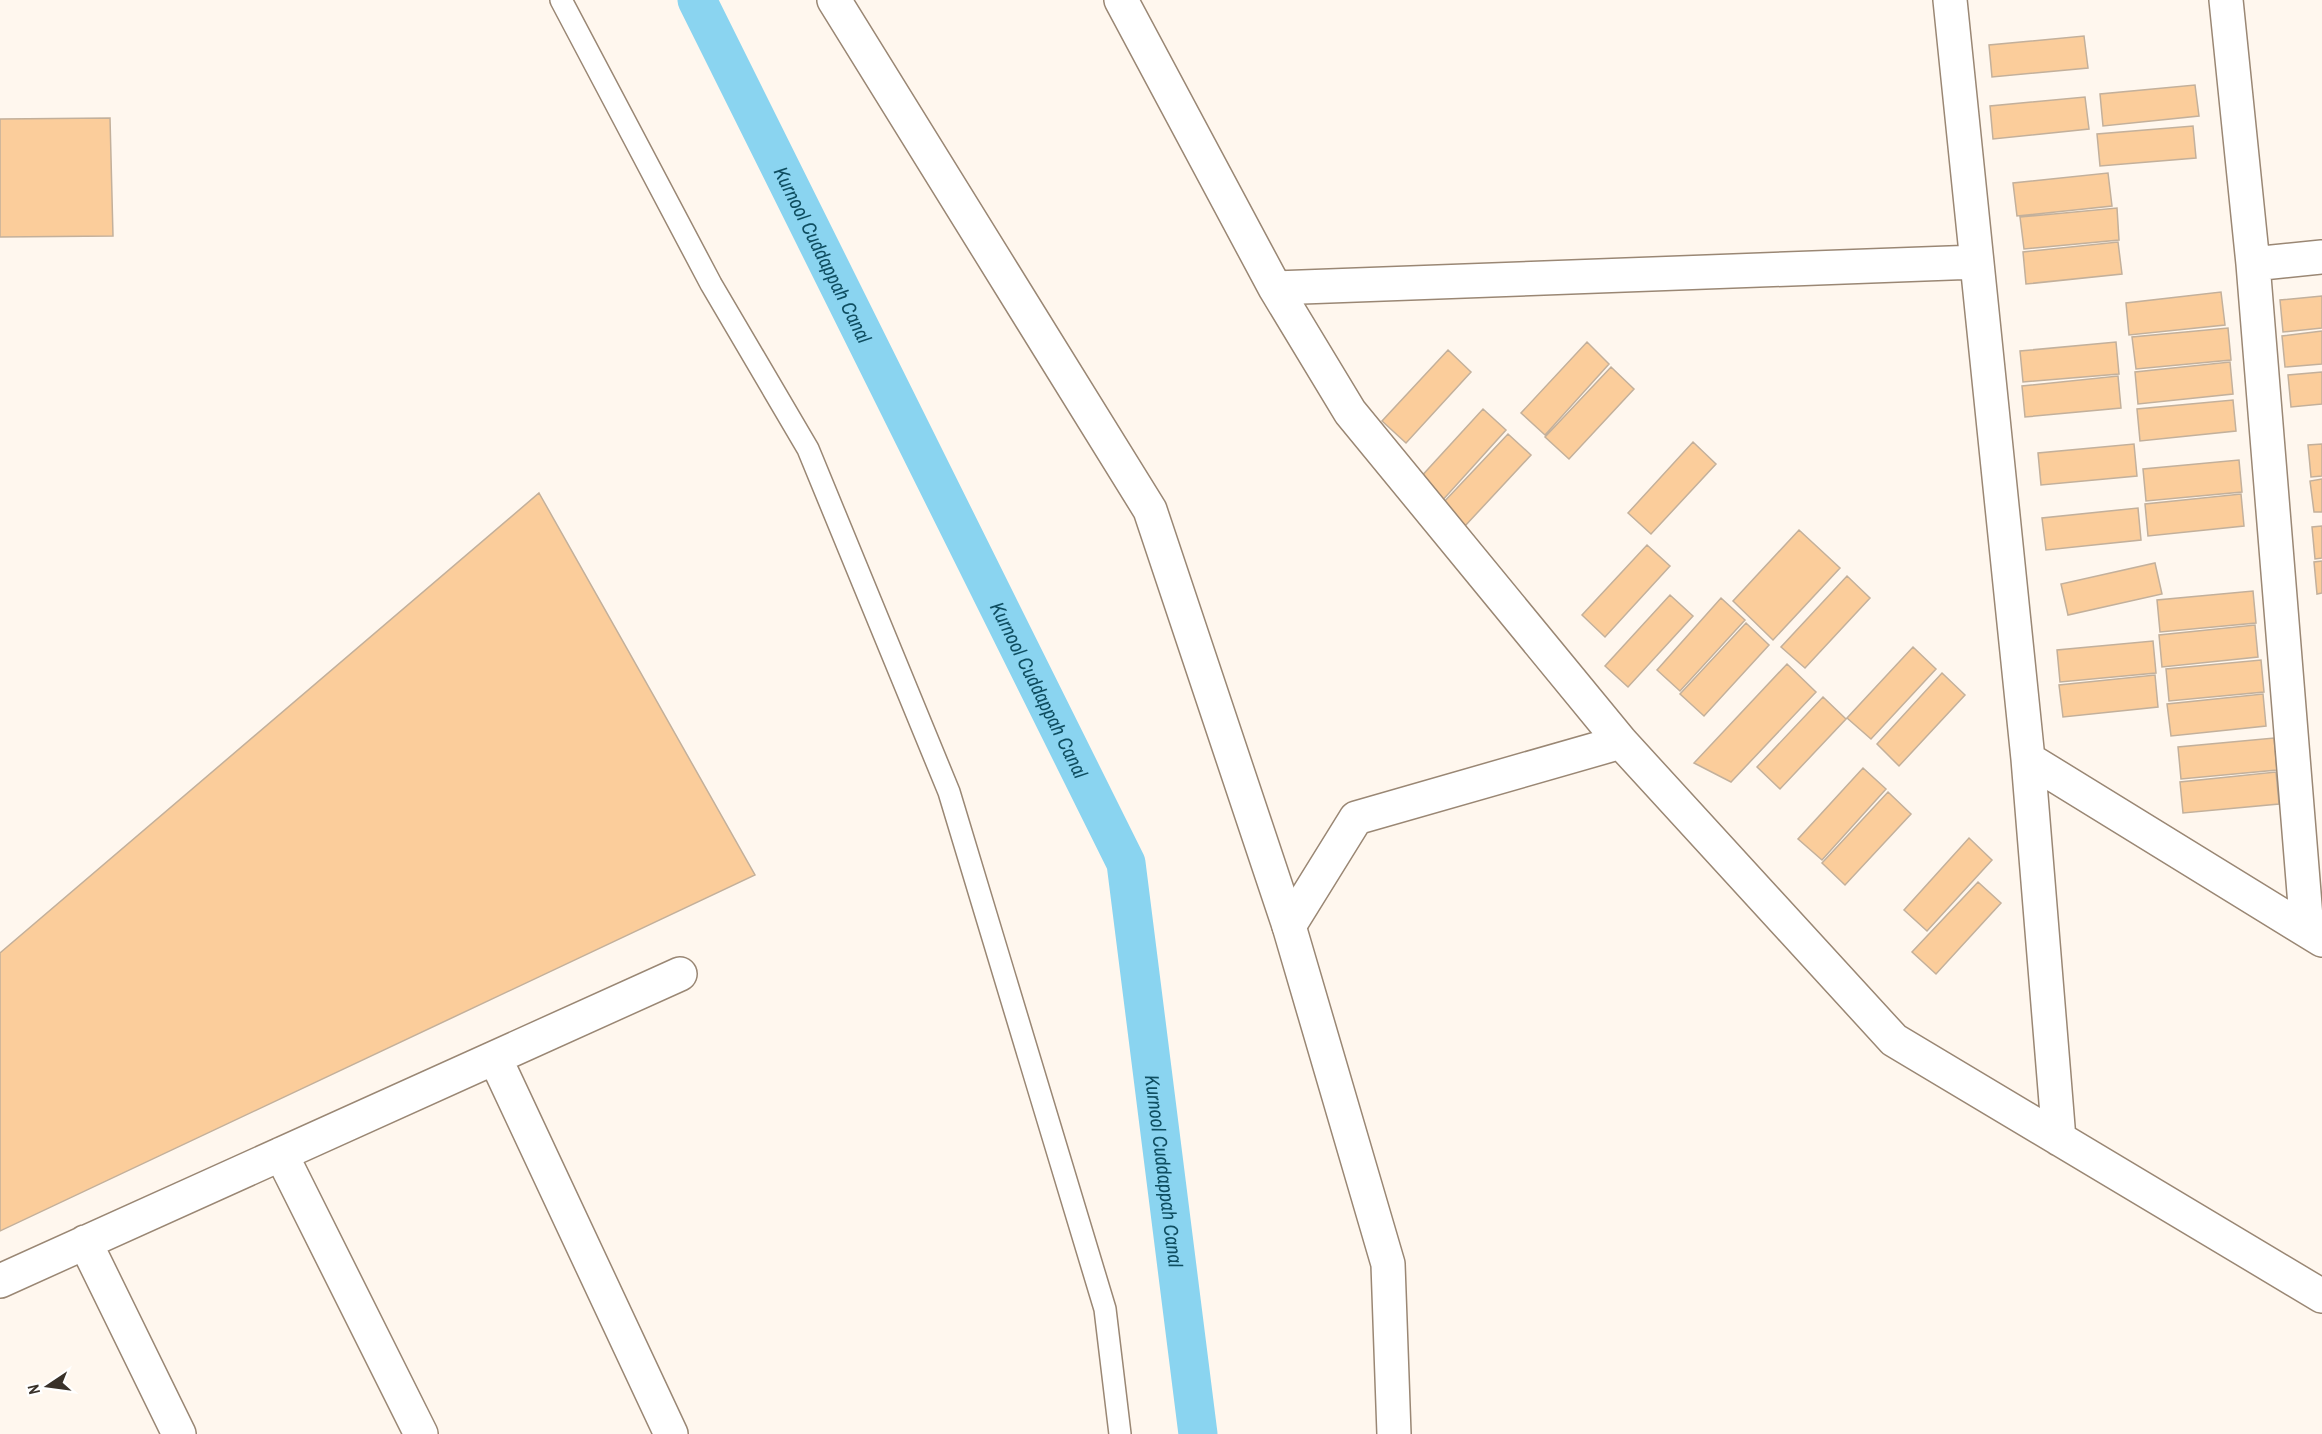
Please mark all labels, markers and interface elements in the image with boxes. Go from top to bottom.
water label: Kurnool Cuddappah Canal [768,162,879,347]
water label: Kurnool Cuddappah Canal [985,597,1095,782]
water label: Kurnool Cuddappah Canal [1139,1073,1190,1269]
north arrow [18,1356,78,1416]
text: N [22,1382,45,1396]

